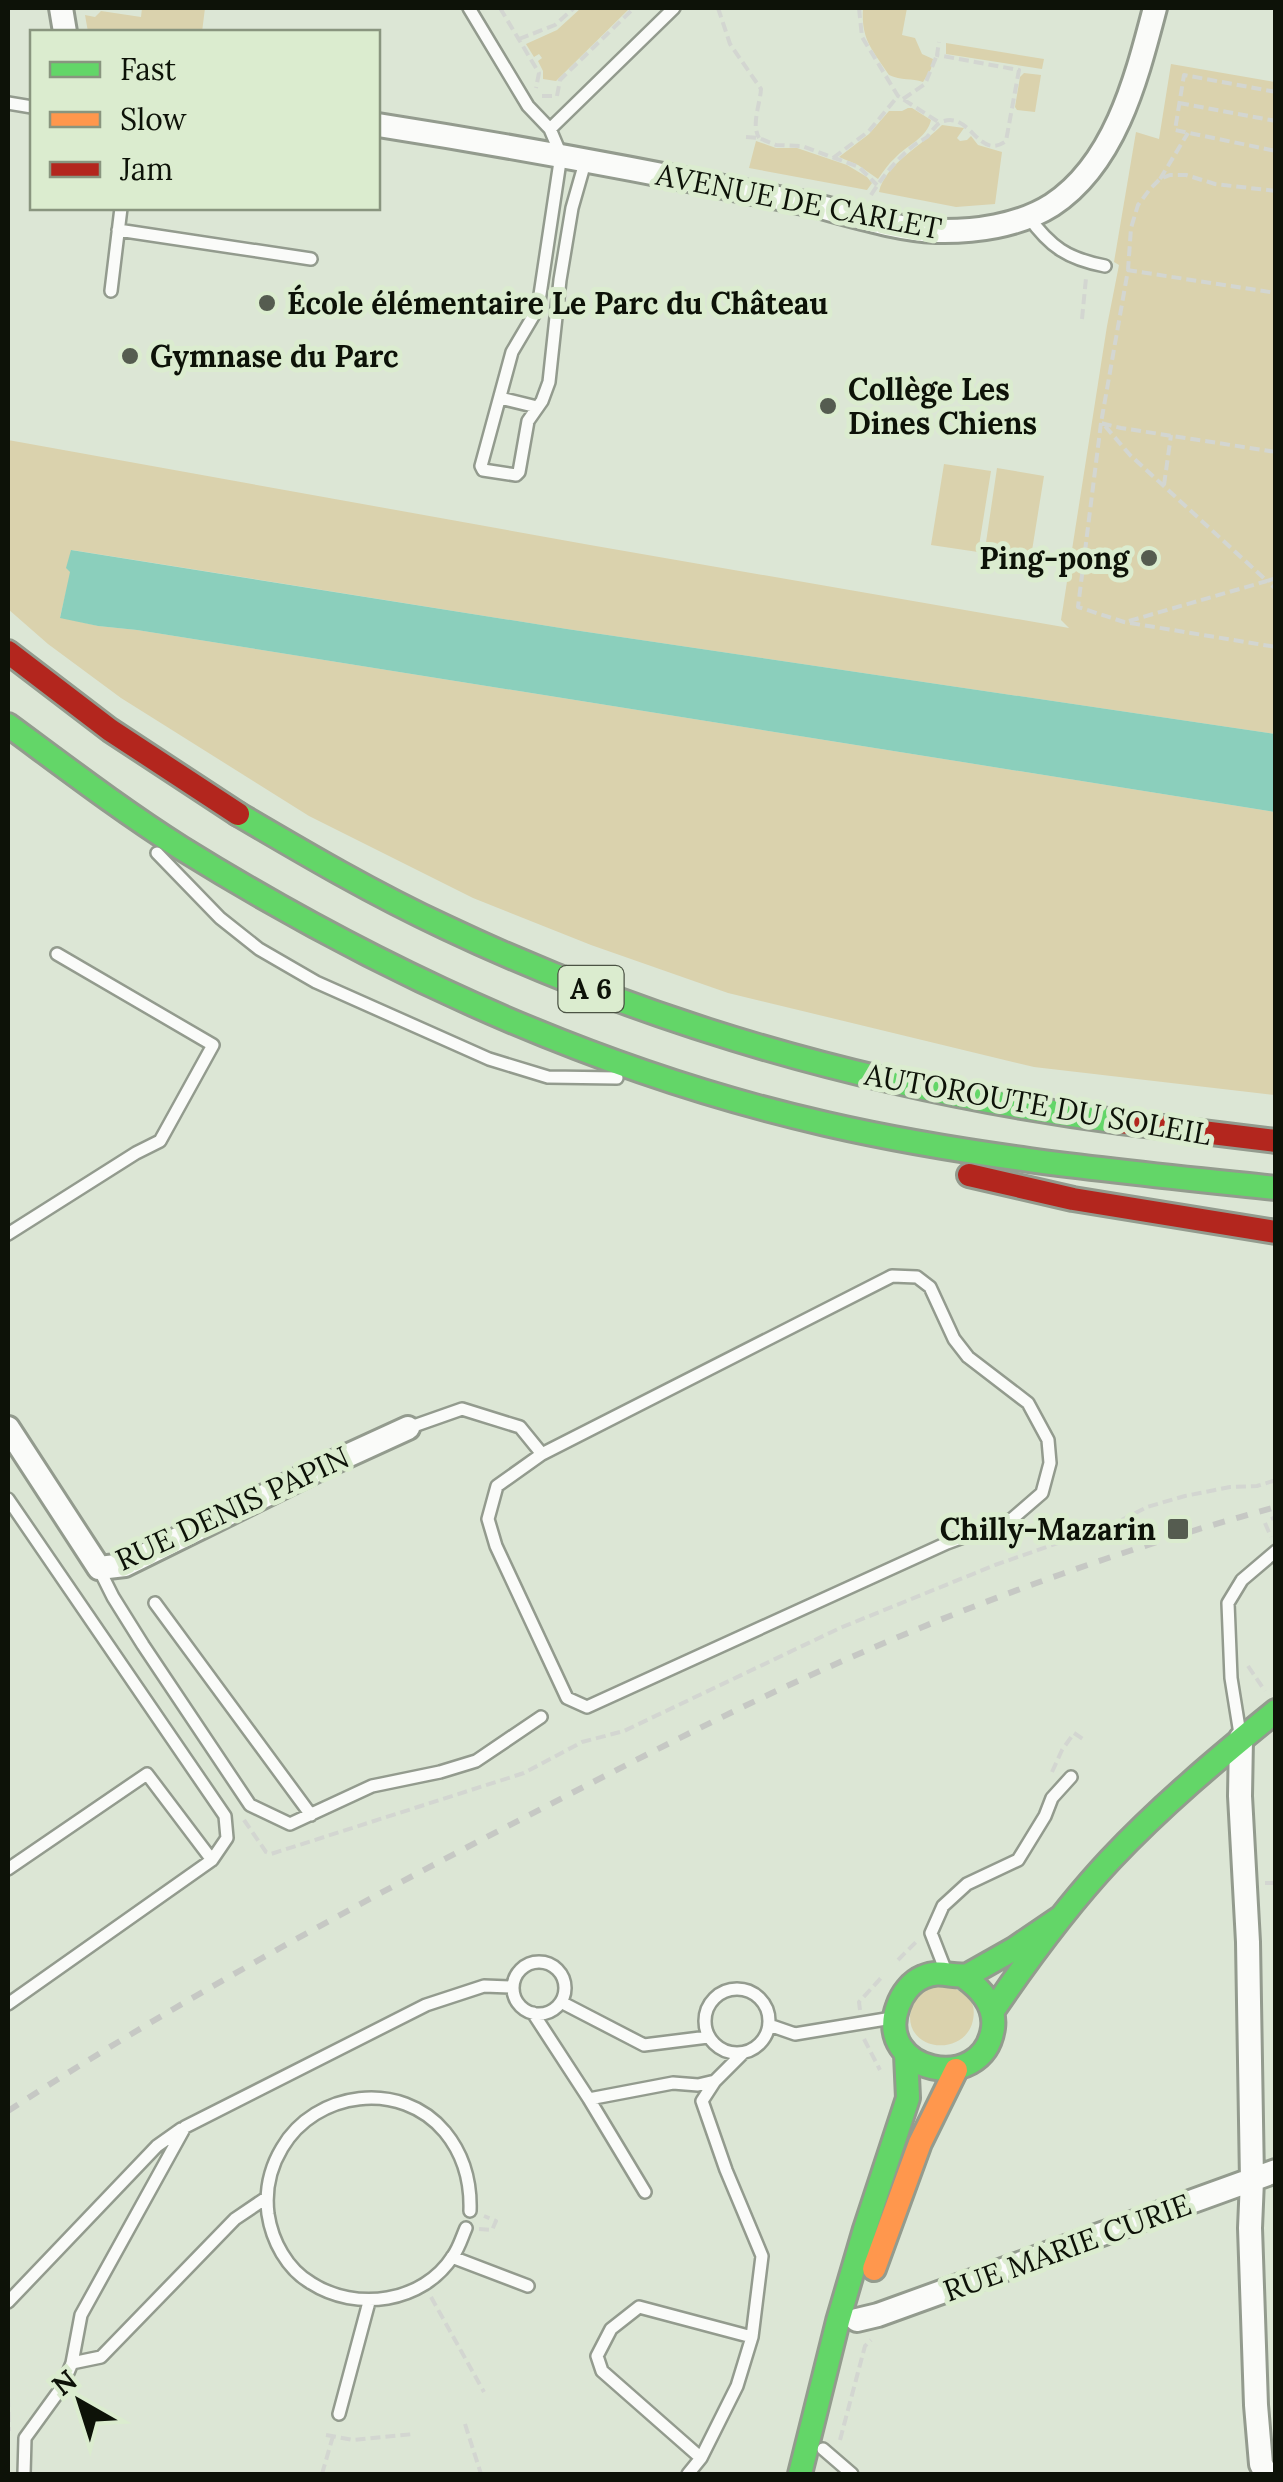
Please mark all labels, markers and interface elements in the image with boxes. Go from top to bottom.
legend [30,30,380,210]
text: Fast [120,50,177,88]
text: Slow [120,100,186,138]
text: Jam [119,150,173,188]
street label: AVENUE DE CARLET [652,154,945,247]
place label: École élémentaire Le Parc du Château [287,284,828,322]
marker: École élémentaire Le Parc du Château [256,292,278,314]
place label: Gymnase du Parc [150,337,399,376]
marker: Gymnase du Parc [119,345,141,367]
place label: Collège Les Dines Chiens [848,370,1037,442]
marker: Collège Les Dines Chiens [817,395,839,417]
place label: Ping-pong [979,539,1130,578]
marker: Ping-pong [1138,547,1160,569]
road number: A 6 [558,966,624,1012]
street label: AUTOROUTE DU SOLEIL [861,1055,1214,1153]
street label: RUE DENIS PAPIN [109,1437,355,1579]
place label: Chilly-Mazarin [940,1510,1156,1549]
marker: Chilly-Mazarin [1165,1516,1191,1542]
street label: RUE MARIE CURIE [938,2185,1196,2309]
north arrow [30,2352,130,2452]
text: N [45,2362,84,2403]

